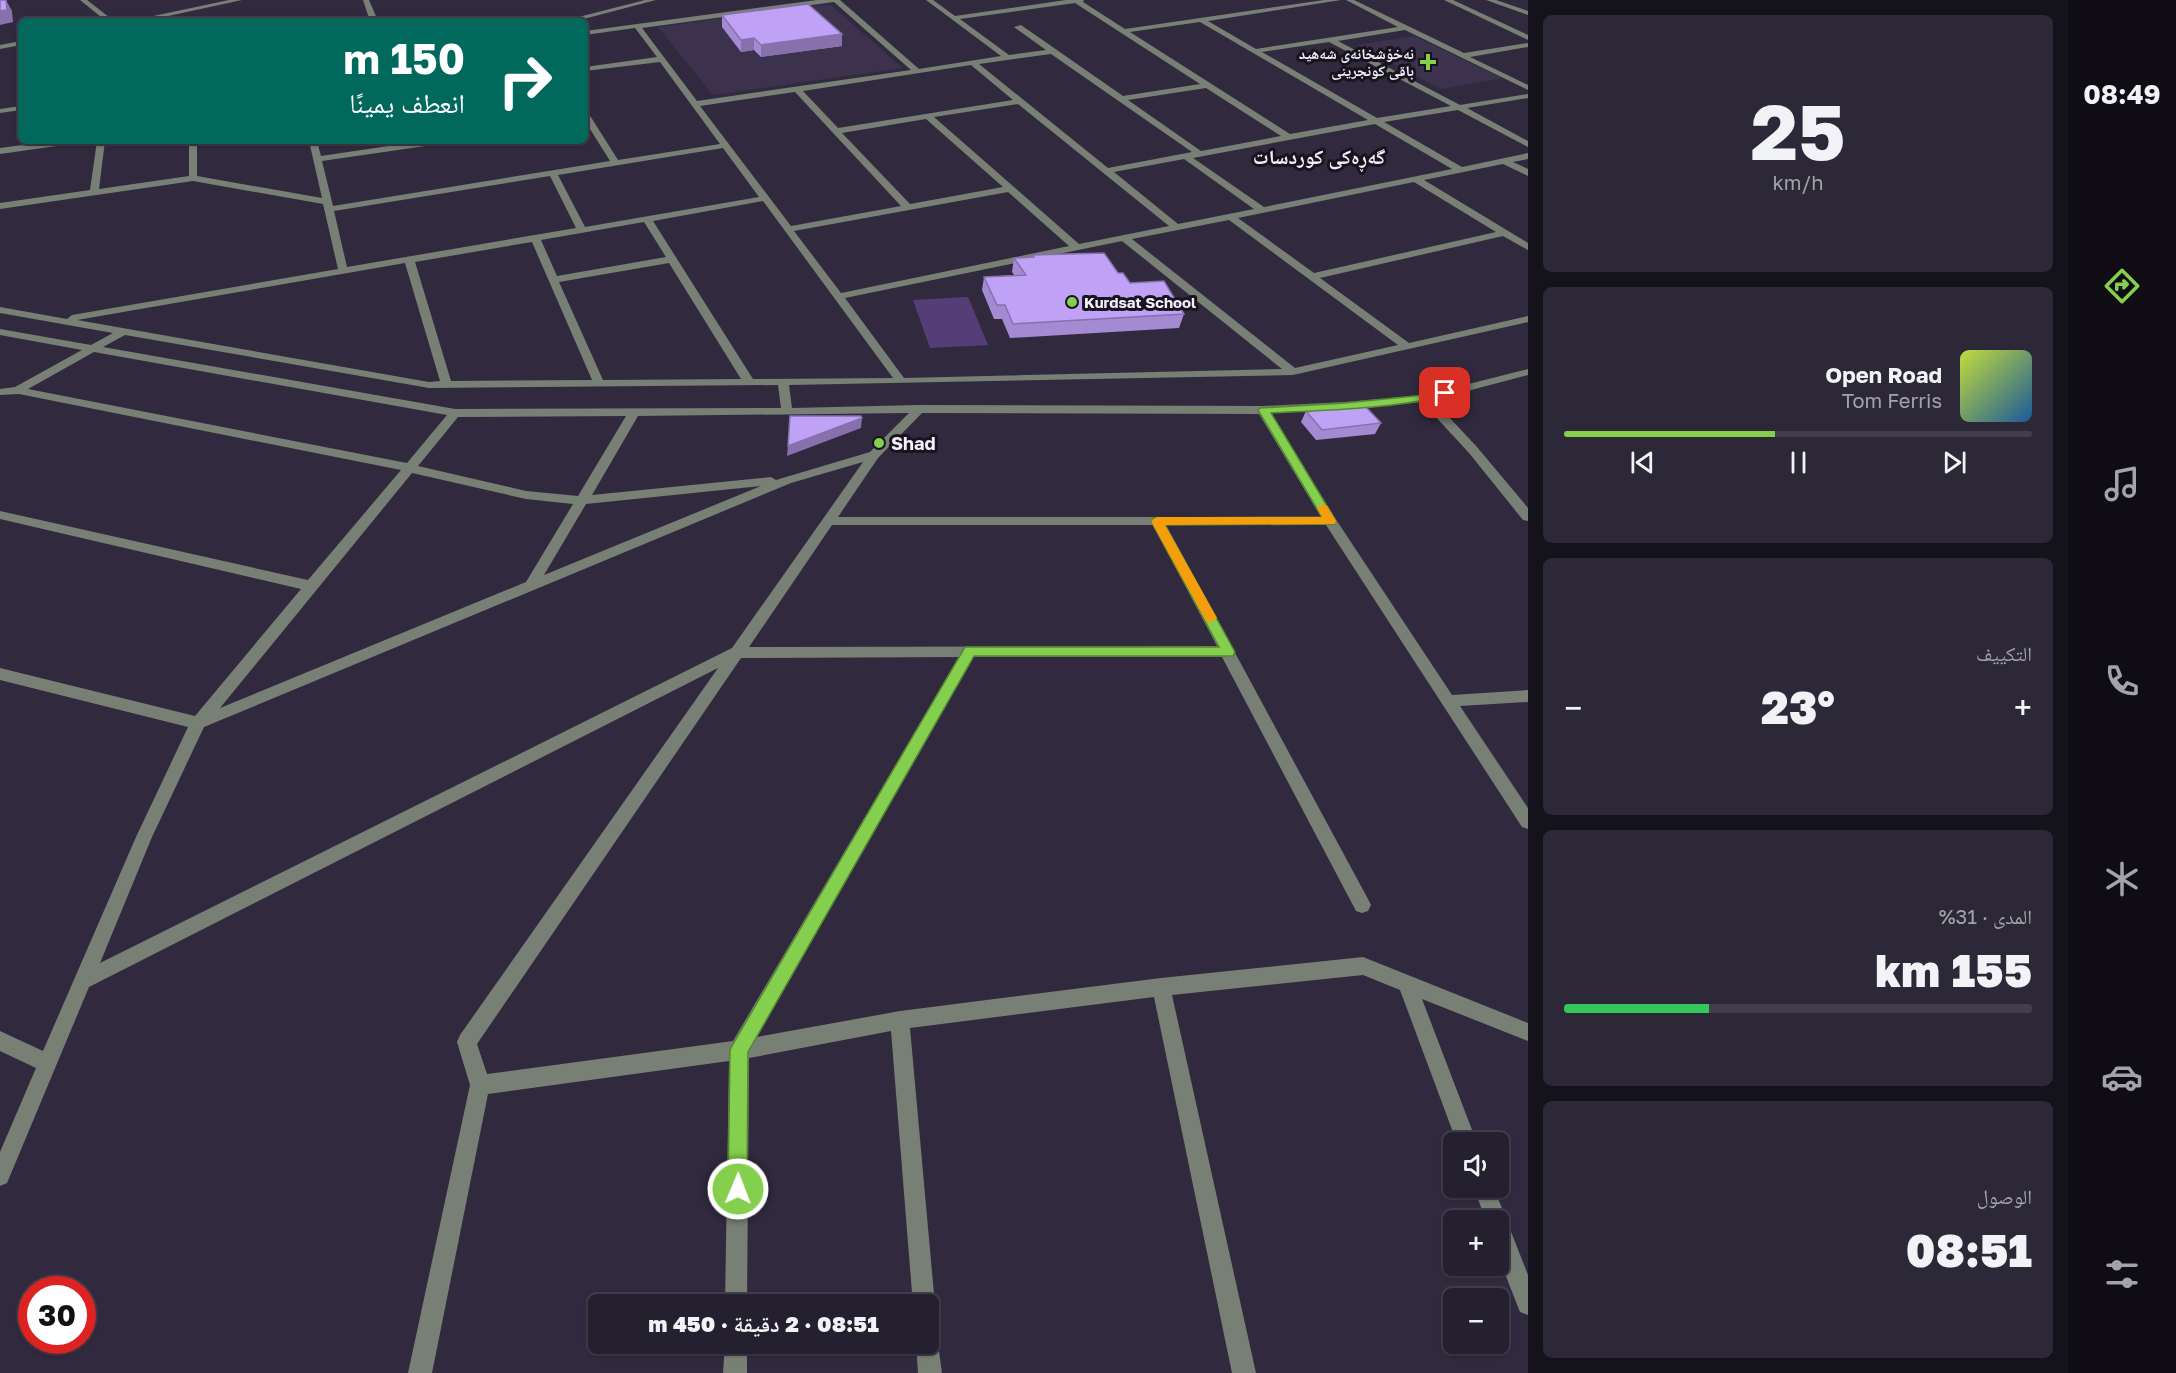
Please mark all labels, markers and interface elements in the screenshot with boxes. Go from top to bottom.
text: 150 m [343,33,465,83]
icon: right [486,42,564,120]
place label: نەخۆشخانەی شەهید باقی کونجرینی [1299,44,1414,80]
marker: نەخۆشخانەی شەهید باقی کونجرینی [1419,53,1437,71]
text: 08:49 [2083,78,2161,110]
text: 25 [1750,84,1846,177]
text: انعطف يمينًا [349,87,465,119]
district label: گەڕەکی کوردسات [1253,144,1385,172]
text: km/h [1773,170,1823,194]
icon: directions [2101,265,2143,307]
place label: Kurdsat School [1084,293,1196,311]
marker: Kurdsat School [1065,295,1079,309]
text: Open Road [1825,361,1942,388]
pin [1419,367,1470,418]
icon: arrive [1428,376,1461,409]
text: Tom Ferris [1842,388,1942,412]
place label: Shad [891,432,935,454]
marker: Shad [872,436,886,450]
icon: previous [1626,446,1659,479]
icon: pause [1782,446,1815,479]
icon: next [1938,446,1971,479]
icon: music [2101,463,2143,505]
text: التكييف [1976,641,2032,665]
icon: phone [2101,660,2143,702]
text: 23° [1761,680,1835,734]
text: − [1564,688,1582,727]
text: + [2014,688,2032,727]
icon: climate [2101,858,2143,900]
text: المدى · 31% [1939,904,2032,928]
text: 155 km [1875,943,2032,997]
icon: car [2101,1056,2143,1098]
map controls [1443,1132,1509,1354]
button: sound [1443,1132,1509,1198]
position arrow [706,1157,770,1221]
text: الوصول [1977,1184,2032,1208]
button: + [1443,1210,1509,1276]
text: 08:51 [1906,1223,2032,1277]
icon: filters [2101,1253,2143,1295]
speed limit sign: 30 [18,1276,96,1354]
button: − [1443,1288,1509,1354]
text: 08:51 · 2 دقيقة · 450 m [648,1310,879,1337]

